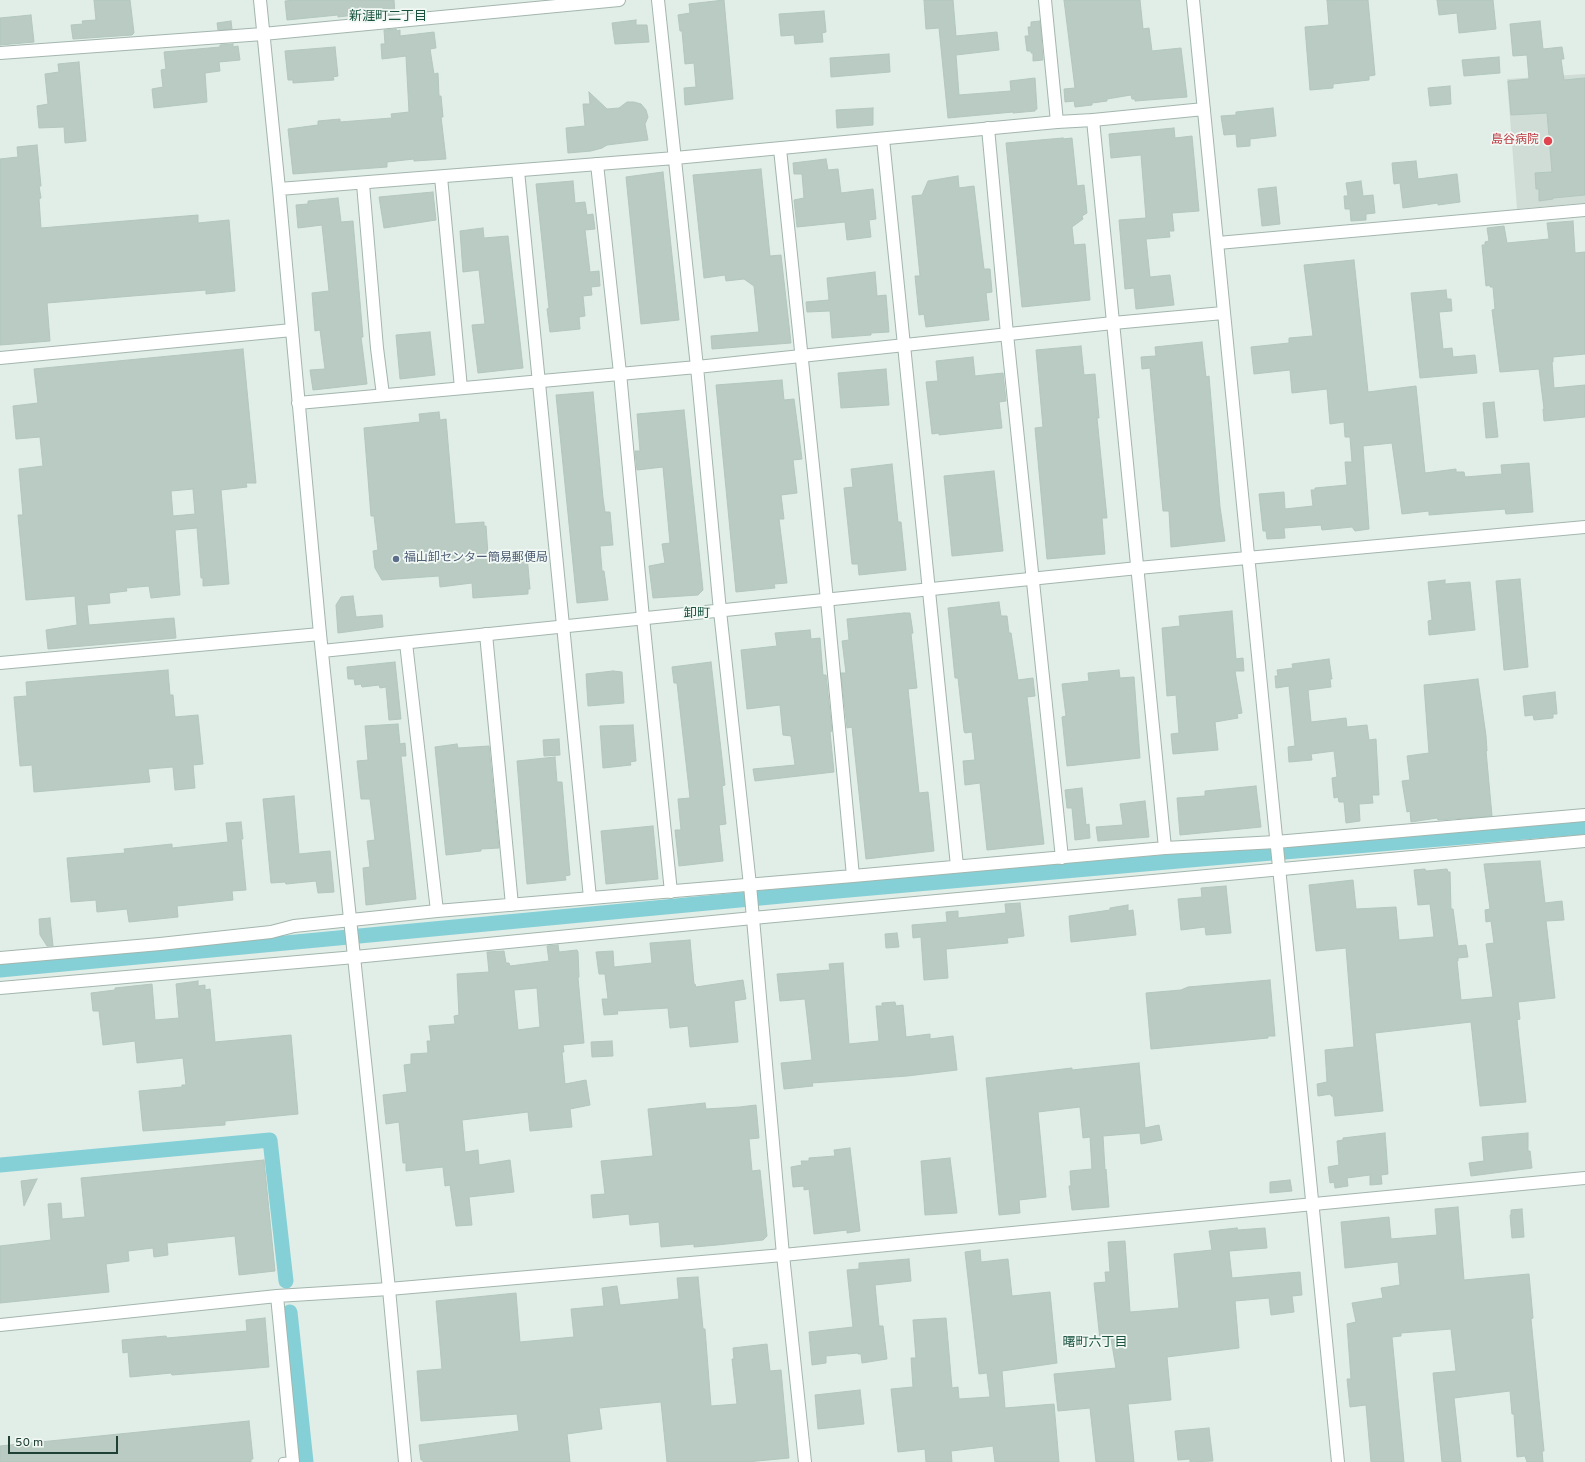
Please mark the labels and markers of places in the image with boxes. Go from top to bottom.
place label: 島谷病院 [1491,134,1539,148]
marker: 島谷病院 [1542,135,1554,147]
place label: 福山卸センター簡易郵便局 [404,552,548,566]
marker: 福山卸センター簡易郵便局 [391,554,401,564]

